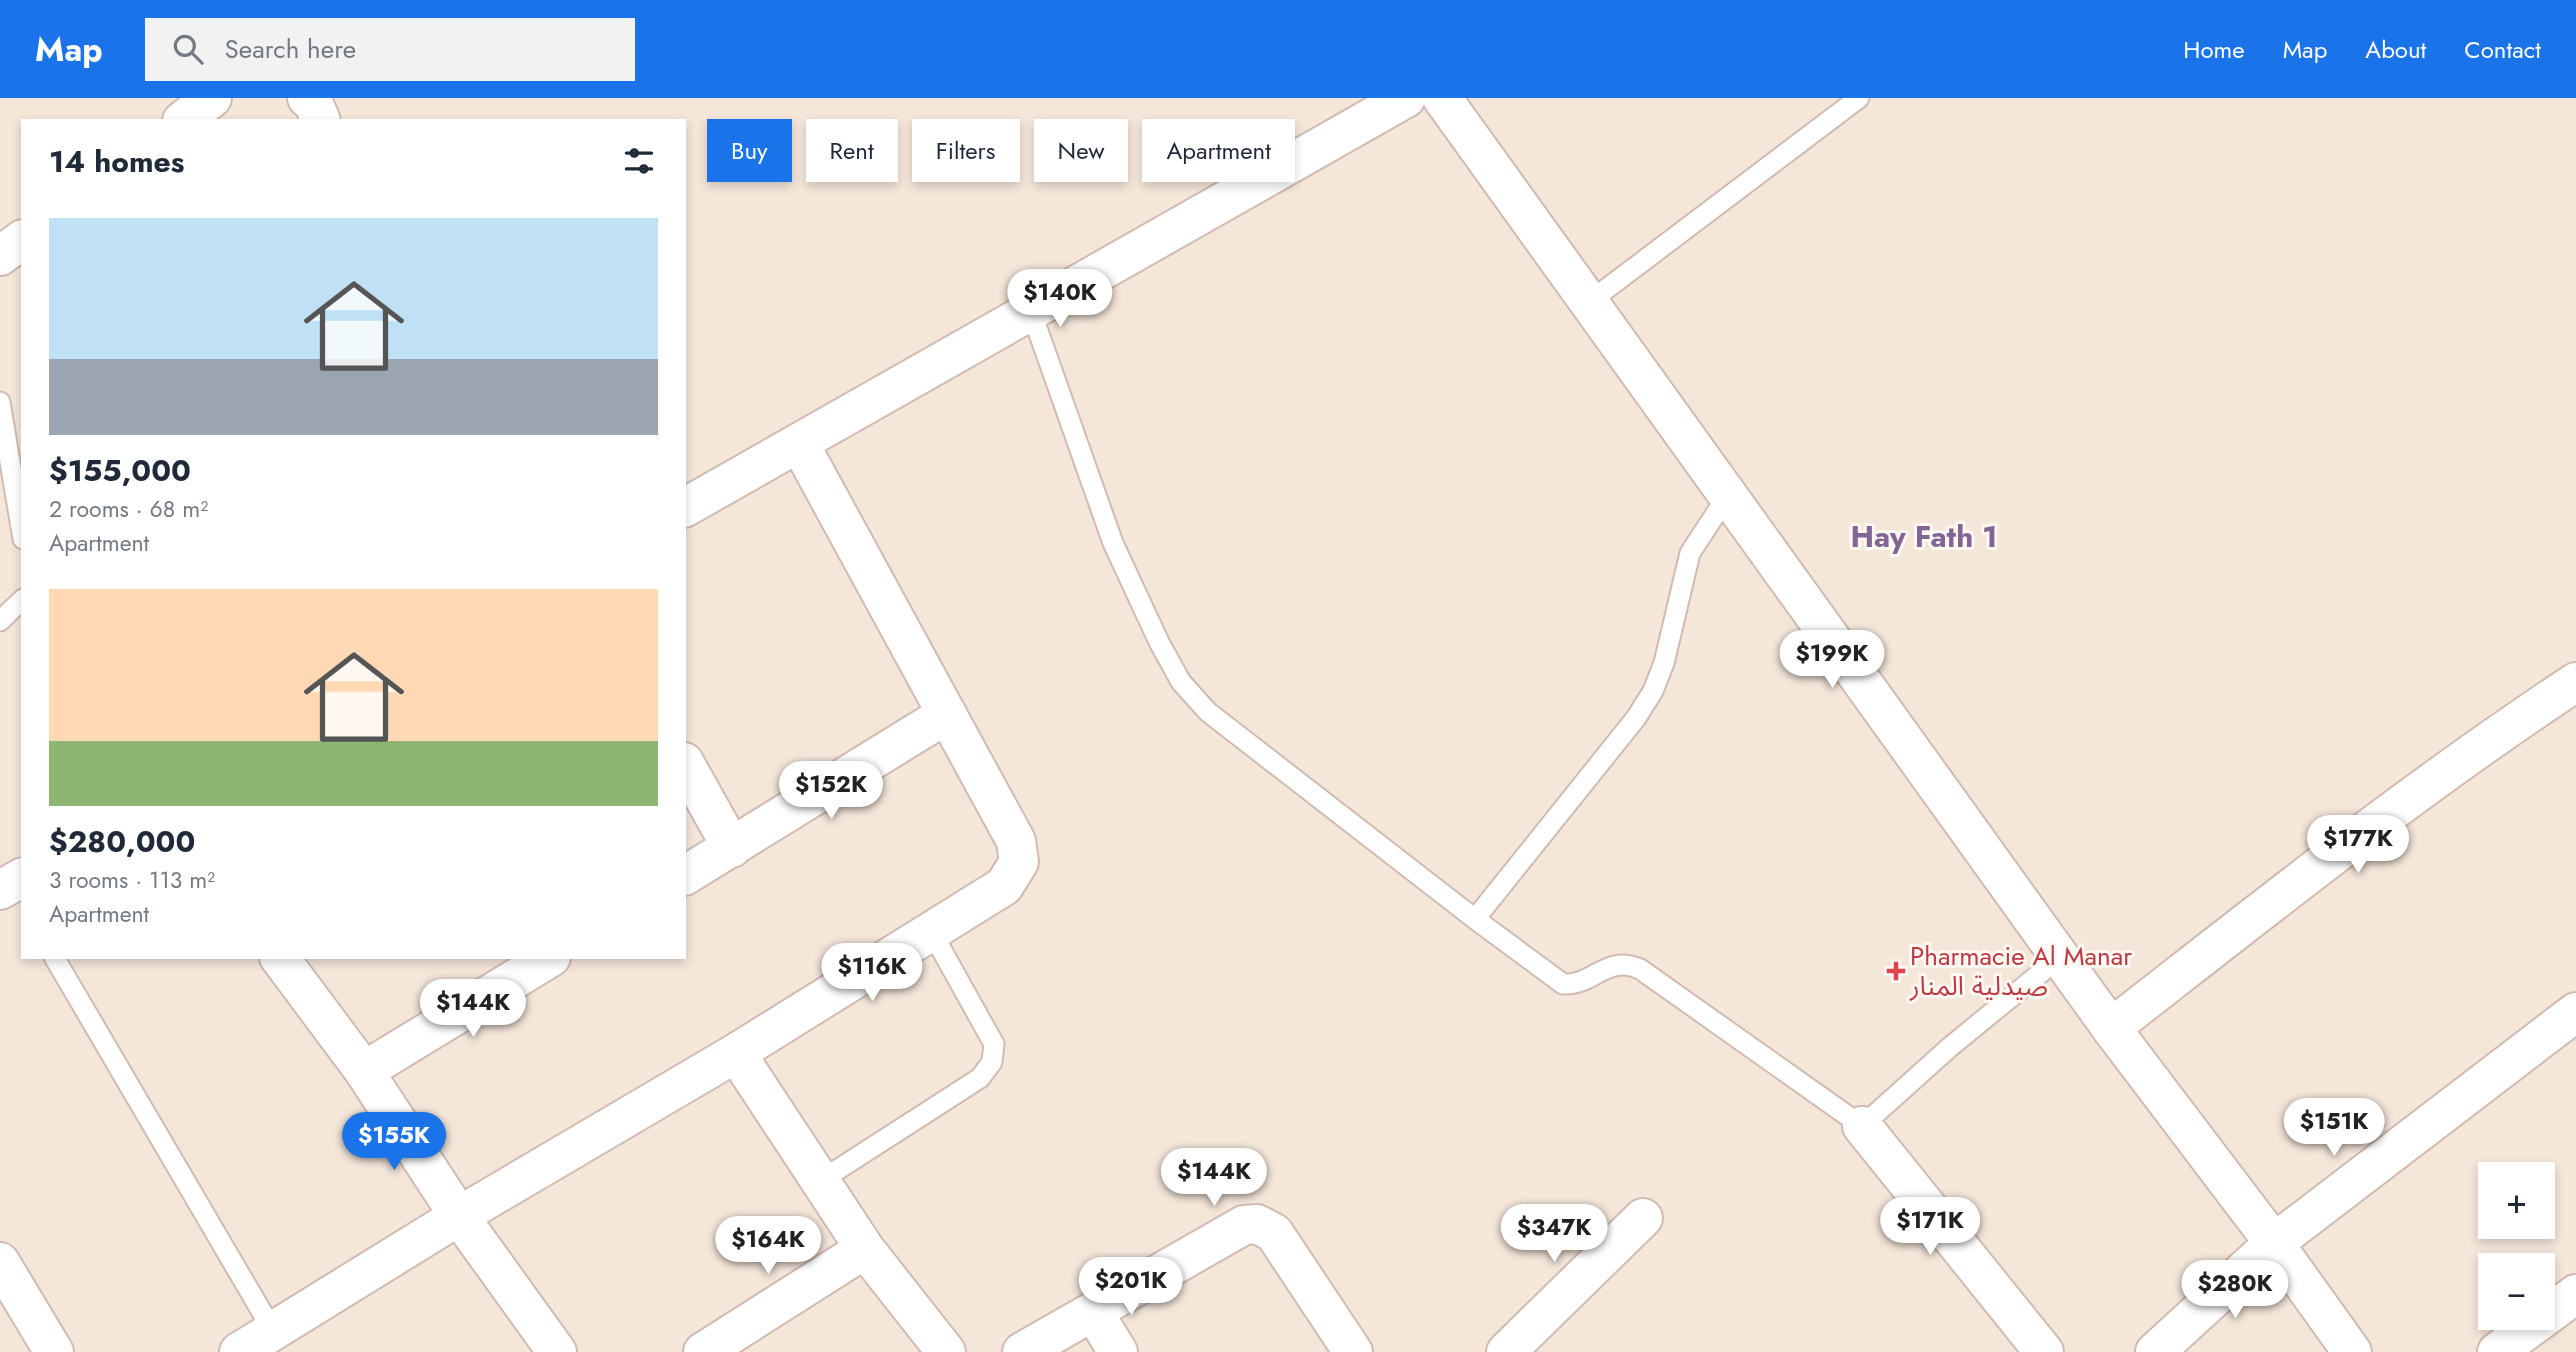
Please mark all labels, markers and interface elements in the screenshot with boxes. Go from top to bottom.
search box [145,18,635,81]
text: Map [35,26,103,73]
icon: search [169,30,207,68]
text: Search here [225,30,356,68]
text: Home [2183,32,2245,67]
text: Map [2283,32,2327,67]
text: About [2365,32,2426,67]
text: Contact [2464,32,2541,67]
chip: Buy [707,119,792,182]
chip: Rent [806,119,898,182]
chip: Filters [912,119,1020,182]
chip: New [1034,119,1128,182]
chip: Apartment [1142,119,1295,182]
text: 14 homes [49,140,184,183]
icon: filters [620,142,658,180]
icon: home [291,263,417,389]
pin: $140K [1011,270,1109,329]
text: $140K [1023,275,1097,309]
text: $155,000 [49,449,191,492]
text: 2 rooms · 68 m² [49,492,208,526]
district label: Hay Fath 1 [1851,515,1997,558]
text: Apartment [49,526,149,560]
pin: $199K [1783,630,1881,690]
icon: home [291,634,417,760]
text: $199K [1796,636,1868,670]
pin: $152K [782,762,880,821]
text: $152K [795,767,867,801]
pin: $177K [2309,816,2407,875]
text: $280,000 [49,820,195,863]
text: $177K [2323,821,2393,855]
text: 3 rooms · 113 m² [49,863,215,897]
text: Apartment [49,897,149,931]
place label: Pharmacie Al Manar صيدلية المنار [1909,937,2132,1005]
pin: $116K [823,944,921,1003]
text: $116K [837,949,907,983]
marker: Pharmacie Al Manar صيدلية المنار [1888,963,1904,979]
pin: $144K [424,979,522,1039]
text: $144K [436,985,510,1019]
pin: $151K [2285,1098,2383,1158]
text: $151K [2300,1104,2368,1138]
pin: $155K [345,1112,443,1172]
text: $155K [358,1118,430,1152]
pin: $144K [1165,1148,1263,1208]
text: $144K [1177,1154,1251,1188]
map controls [2478,1162,2555,1330]
button: + [2478,1162,2555,1239]
pin: $171K [1881,1198,1979,1257]
text: $171K [1896,1203,1964,1237]
pin: $347K [1505,1204,1603,1264]
text: $347K [1517,1210,1591,1244]
pin: $164K [719,1216,817,1276]
text: $164K [731,1222,805,1256]
button: − [2478,1253,2555,1330]
pin: $201K [1082,1258,1180,1317]
pin: $280K [2186,1260,2284,1320]
text: $201K [1095,1263,1167,1297]
text: $280K [2197,1266,2273,1300]

